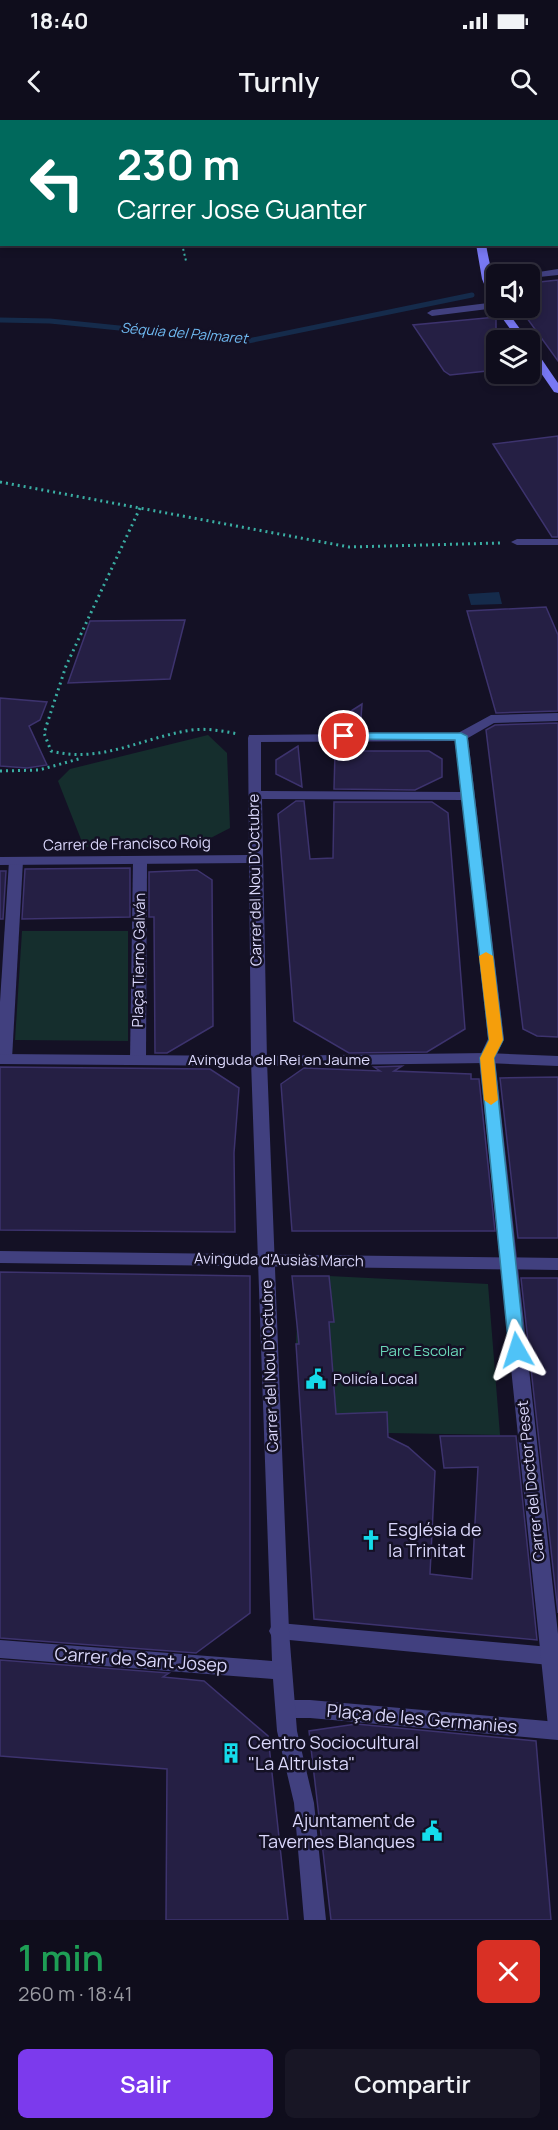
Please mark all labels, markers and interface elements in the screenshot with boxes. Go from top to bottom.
text: 18:40 [30,6,89,36]
text: Turnly [239,63,319,100]
icon: back [18,65,51,98]
icon: search [507,65,540,98]
text: 230 m [117,135,240,193]
icon: left [18,144,96,222]
text: Carrer Jose Guanter [117,190,367,227]
map controls [486,264,540,384]
button: sound [486,264,540,318]
water label: Séquia del Palmaret [120,317,250,348]
button: layers [486,330,540,384]
pin [318,710,369,761]
icon: arrive [327,719,360,752]
street label: Carrer del Nou D'Octubre [242,793,267,966]
street label: Carrer de Francisco Roig [43,832,211,855]
street label: Plaça Tierno Galván [127,892,150,1028]
street label: Avinguda del Rei en Jaume [188,1049,370,1070]
street label: Avinguda d'Ausiàs March [194,1248,364,1271]
street label: Carrer del Nou D'Octubre [256,1279,283,1453]
position arrow [485,1318,549,1382]
park label: Parc Escolar [380,1340,465,1361]
public building icon: Policía Local [304,1367,328,1391]
place label: Policía Local [333,1368,417,1389]
street label: Carrer del Doctor Peset [512,1400,549,1563]
place label: Església de la Trinitat [388,1517,482,1562]
church icon: Església de la Trinitat [359,1528,383,1552]
street label: Carrer de Sant Josep [54,1641,228,1677]
street label: Plaça de les Germanies [326,1698,518,1738]
place label: Centro Sociocultural "La Altruista" [248,1730,419,1775]
building icon: Centro Sociocultural "La Altruista" [219,1741,243,1765]
place label: Ajuntament de Tavernes Blanques [259,1808,415,1853]
public building icon: Ajuntament de Tavernes Blanques [420,1819,444,1843]
text: 1 min [18,1933,104,1982]
button: close [477,1940,540,2003]
text: 260 m · 18:41 [18,1980,132,2007]
button: Salir [18,2049,273,2118]
button: Compartir [285,2049,540,2118]

